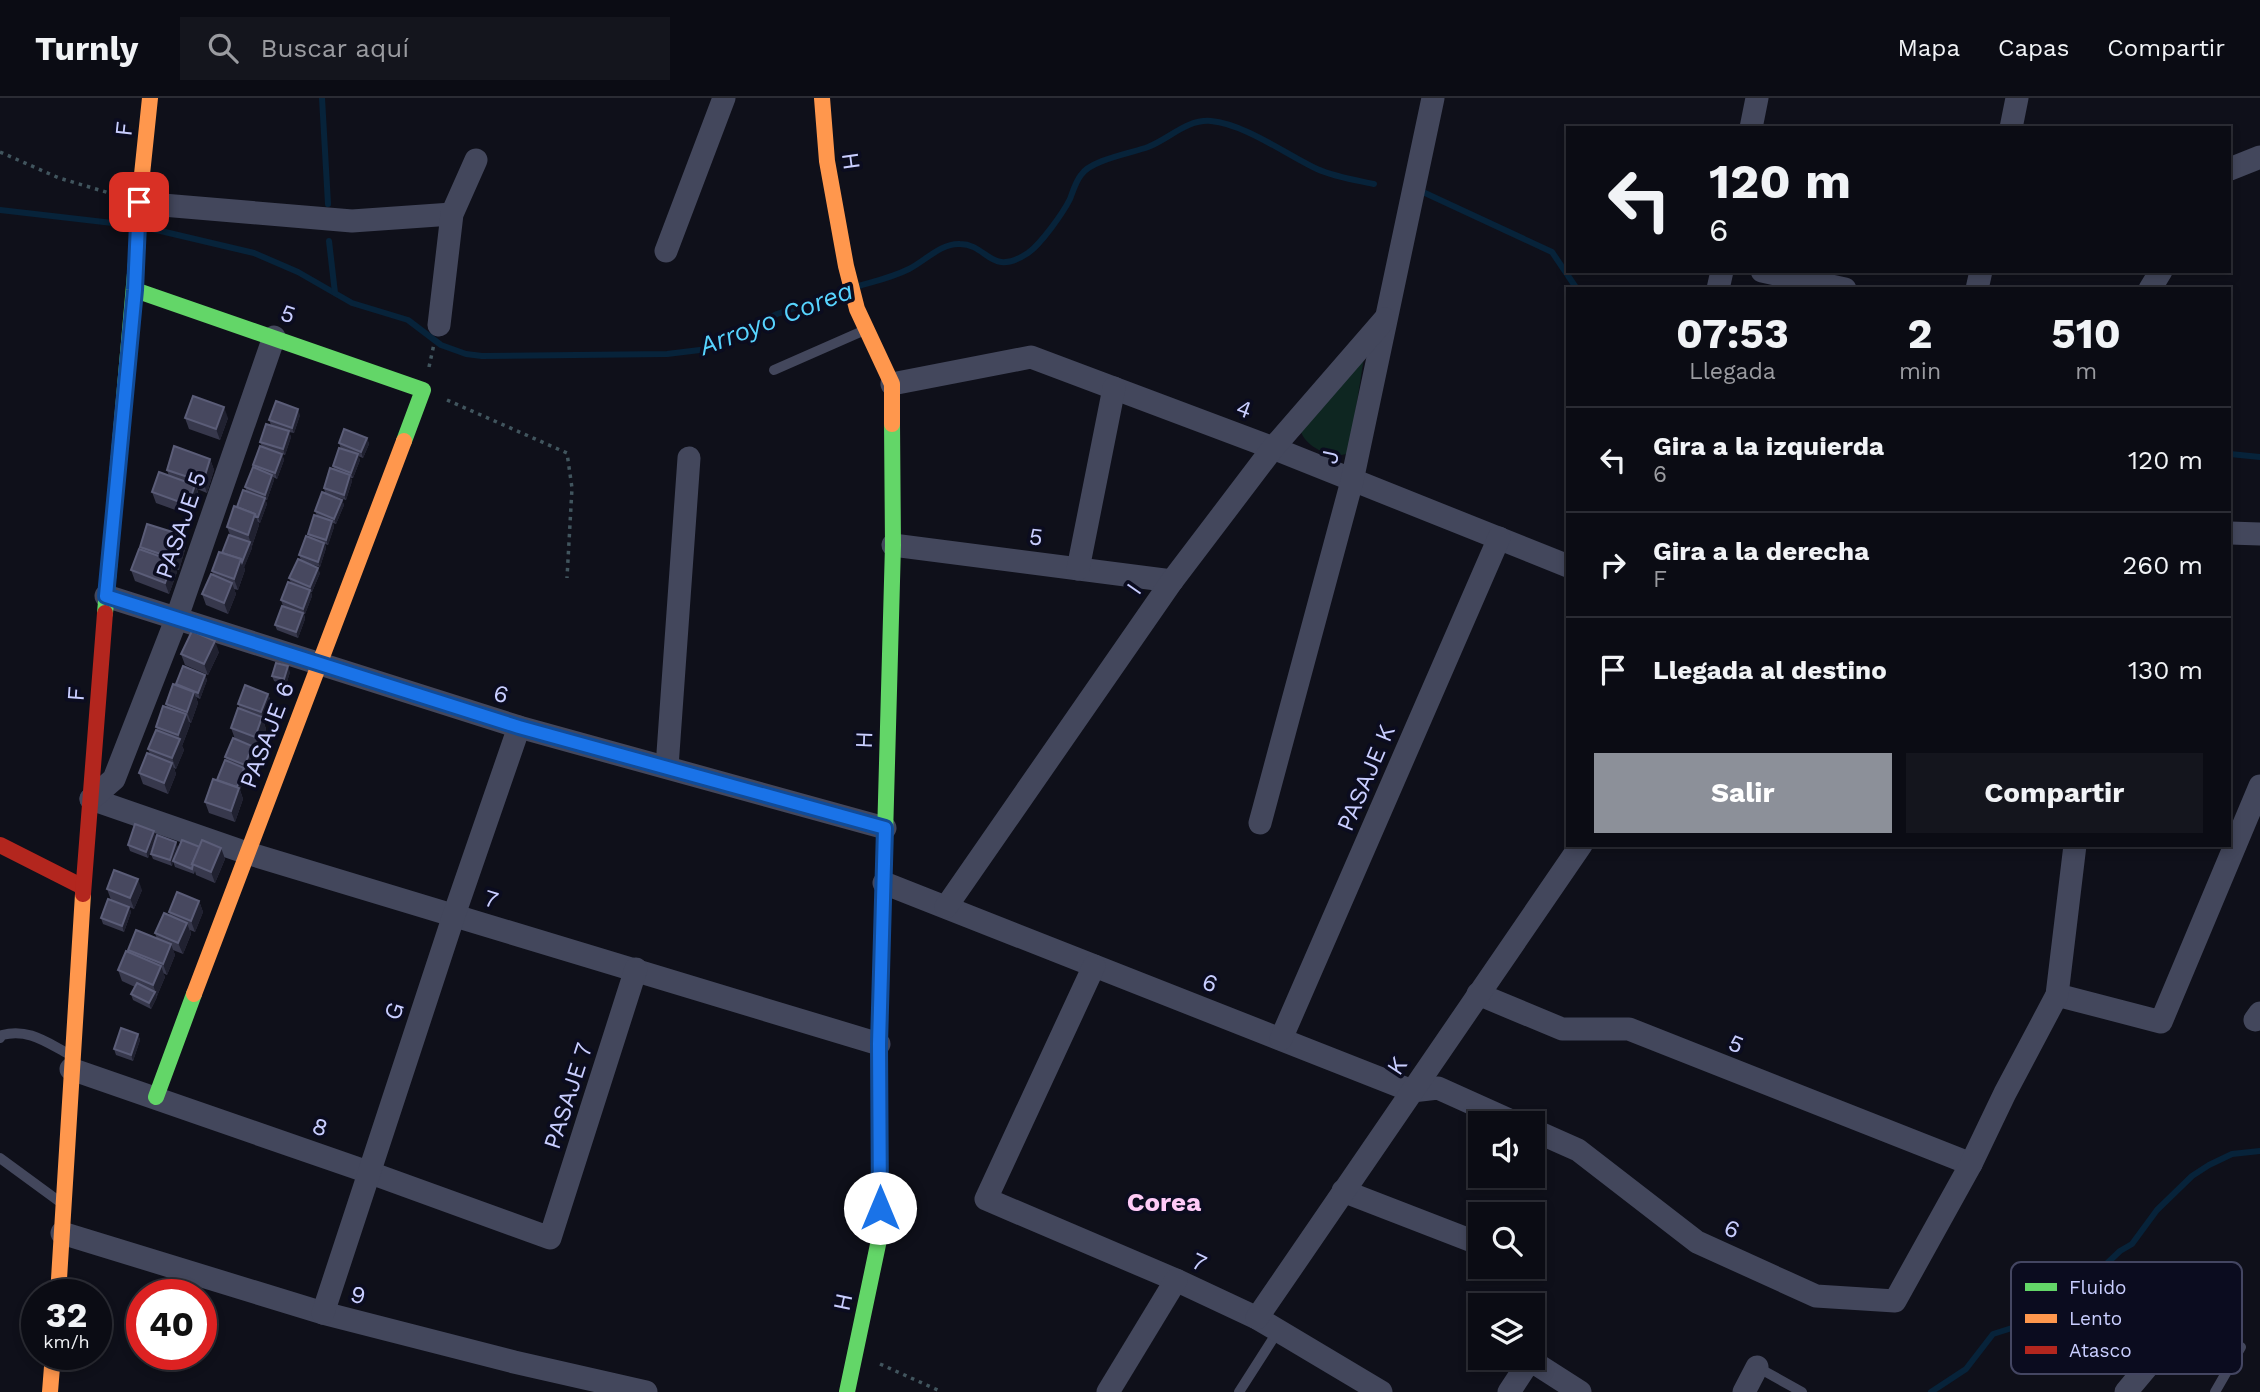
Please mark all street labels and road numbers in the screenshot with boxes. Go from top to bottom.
street label: F [109,120,139,138]
street label: H [836,150,866,172]
street label: 5 [277,298,299,330]
street label: 4 [1232,393,1256,425]
street label: J [1315,447,1345,467]
street label: PASAJE 5 [150,468,212,582]
street label: 5 [1027,522,1045,552]
street label: I [1120,578,1148,600]
street label: PASAJE 6 [234,678,300,792]
street label: 6 [490,678,512,710]
street label: F [62,686,90,702]
street label: PASAJE K [1331,720,1401,835]
street label: H [850,731,878,749]
street label: 7 [480,884,502,914]
street label: 6 [1198,967,1222,999]
street label: G [378,998,410,1024]
street label: 5 [1724,1028,1748,1060]
street label: PASAJE 7 [538,1039,598,1153]
street label: K [1381,1051,1413,1080]
street label: 8 [308,1111,332,1143]
street label: 6 [1720,1213,1744,1245]
street label: 7 [1187,1246,1211,1278]
street label: 9 [347,1280,369,1310]
street label: H [827,1290,859,1314]

